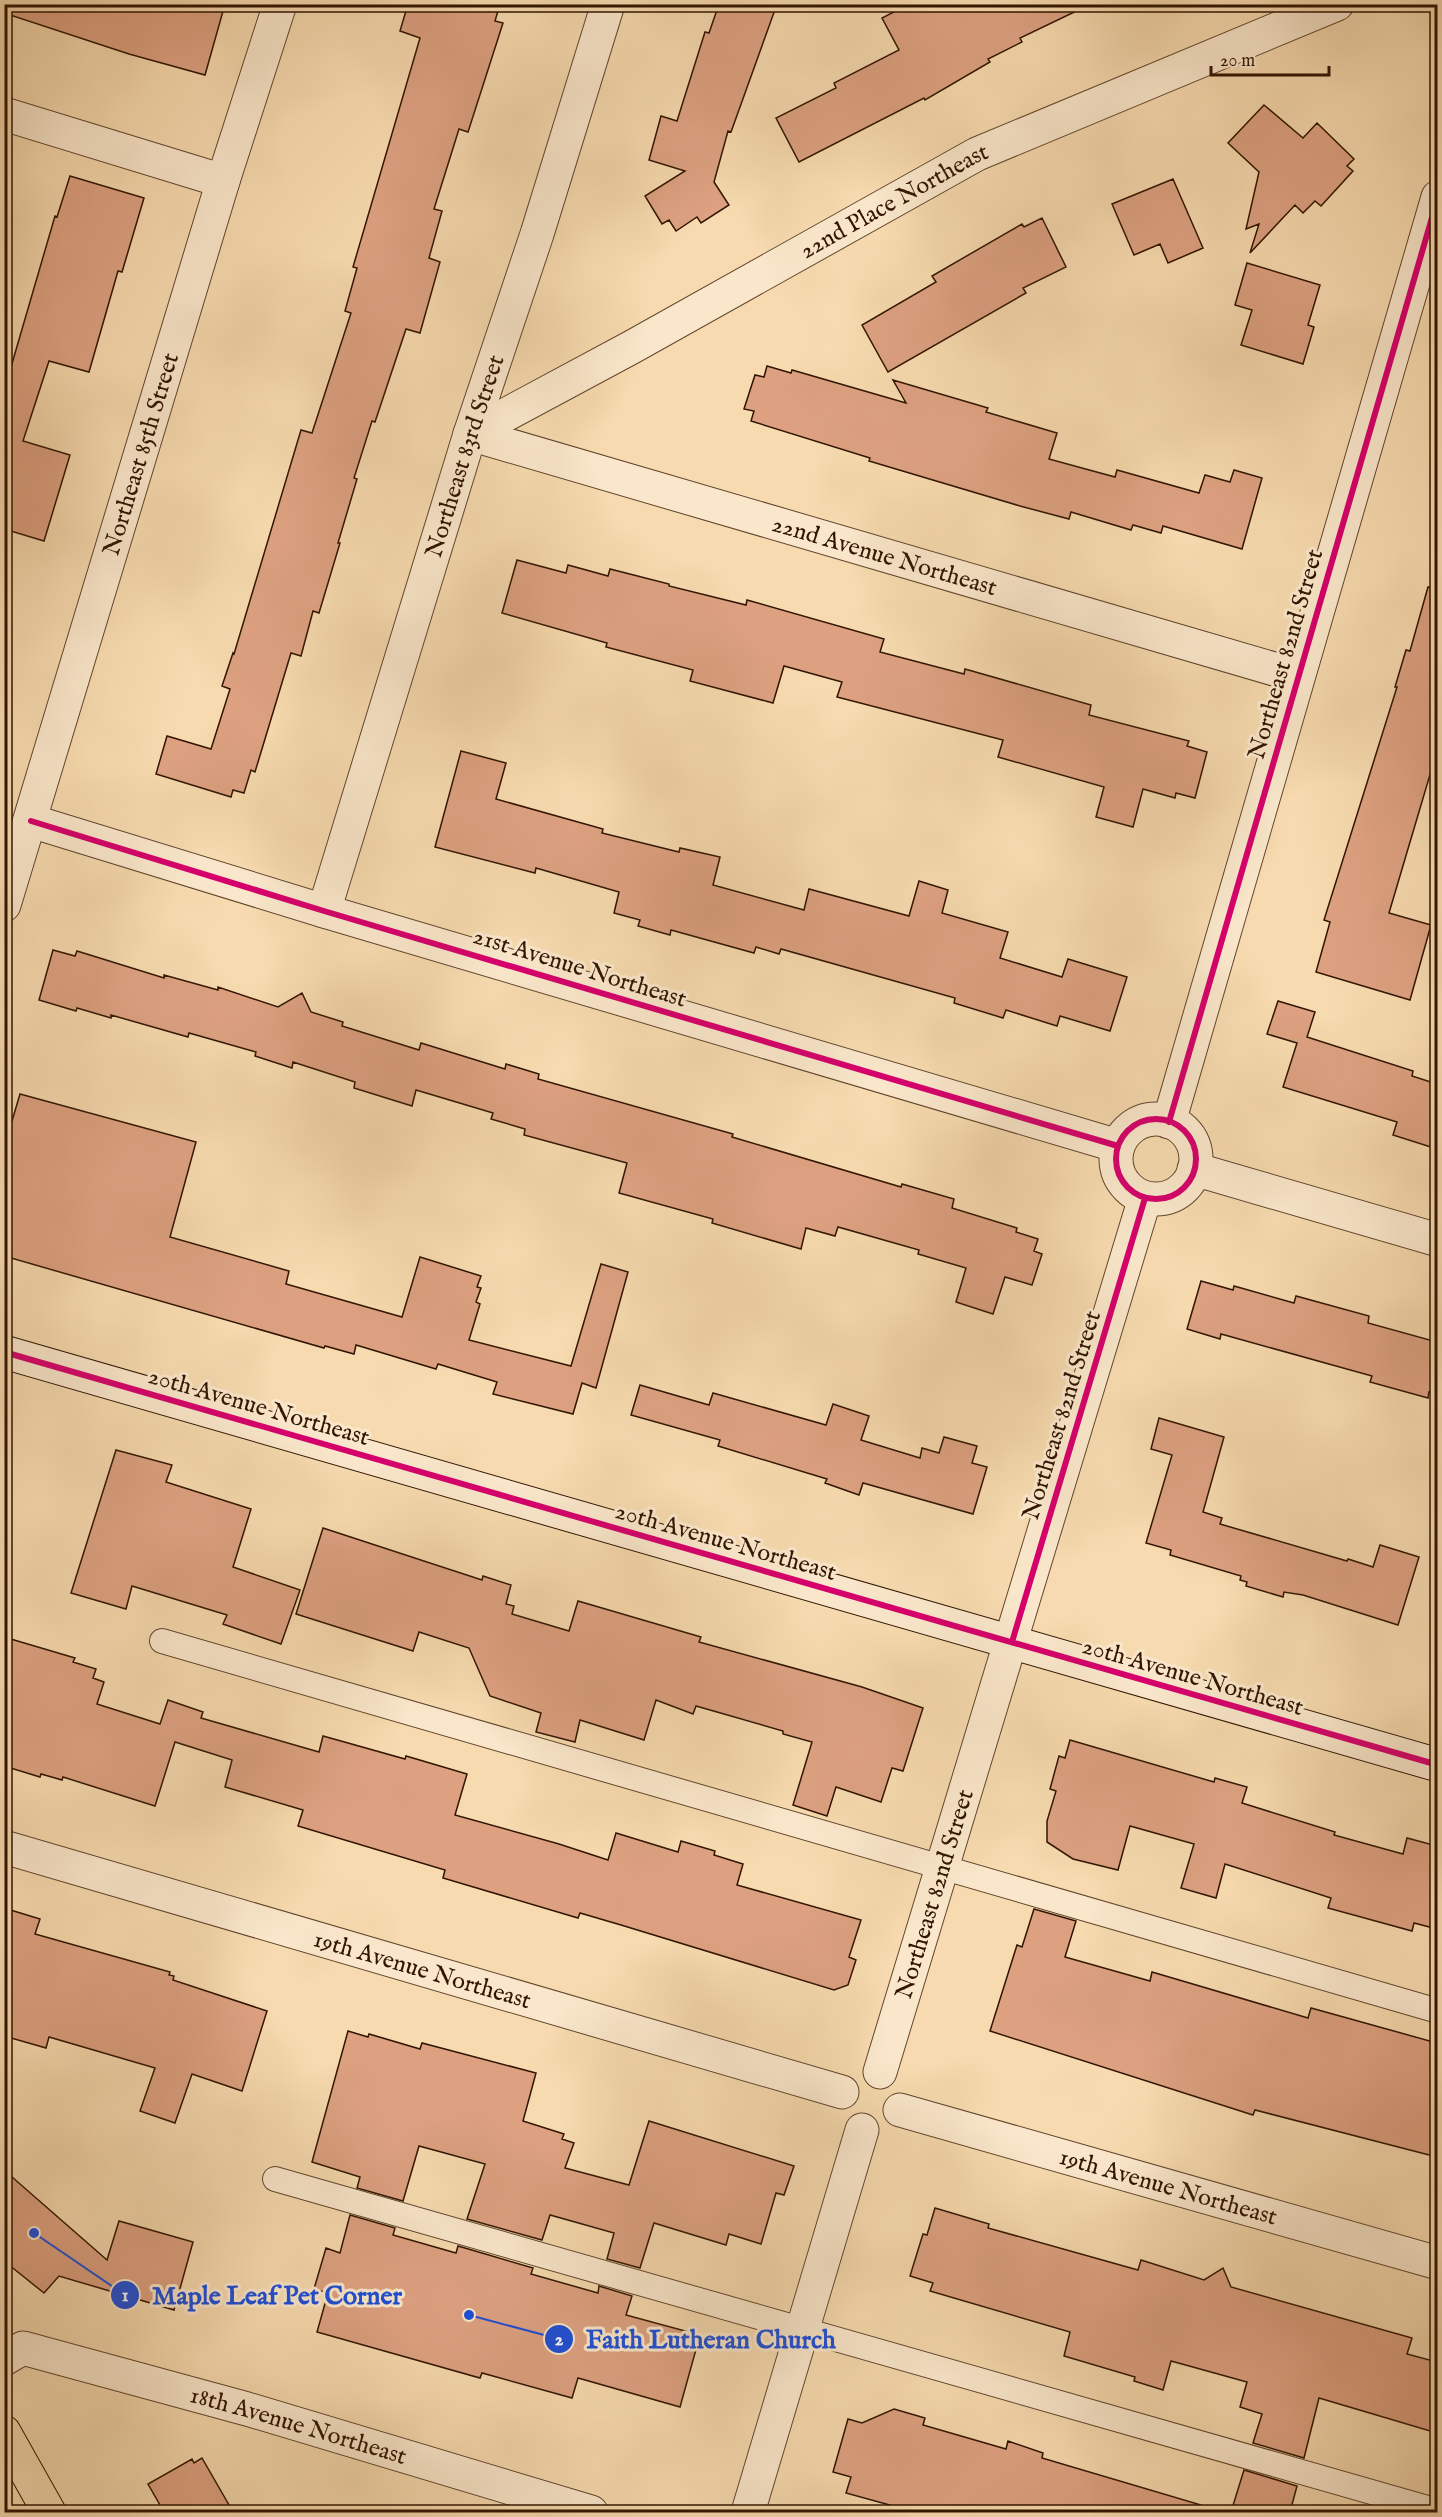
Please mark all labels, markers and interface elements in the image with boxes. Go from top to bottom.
scale bar [1211,39,1330,77]
text: 20 m [1220,50,1255,73]
street label: 22nd Place Northeast [795,137,993,267]
street label: Northeast 85th Street [97,350,187,560]
street label: Northeast 83rd Street [419,351,512,562]
street label: 22nd Avenue Northeast [768,509,1000,604]
street label: Northeast 82nd Street [1242,546,1331,763]
street label: 21st Avenue Northeast [469,921,690,1016]
street label: Northeast 82nd Street [1016,1307,1109,1524]
street label: 20th Avenue Northeast [144,1361,373,1454]
street label: 20th Avenue Northeast [611,1496,840,1589]
street label: 20th Avenue Northeast [1078,1631,1307,1724]
street label: Northeast 82nd Street [889,1786,982,2003]
street label: 19th Avenue Northeast [310,1924,534,2017]
street label: 19th Avenue Northeast [1055,2142,1280,2233]
callout: Maple Leaf Pet Corner [110,2273,414,2317]
text: Maple Leaf Pet Corner [152,2280,402,2313]
text: 1 [122,2285,129,2308]
callout: Faith Lutheran Church [544,2317,848,2361]
text: Faith Lutheran Church [586,2324,837,2357]
text: 2 [555,2329,564,2352]
street label: 18th Avenue Northeast [186,2380,410,2473]

